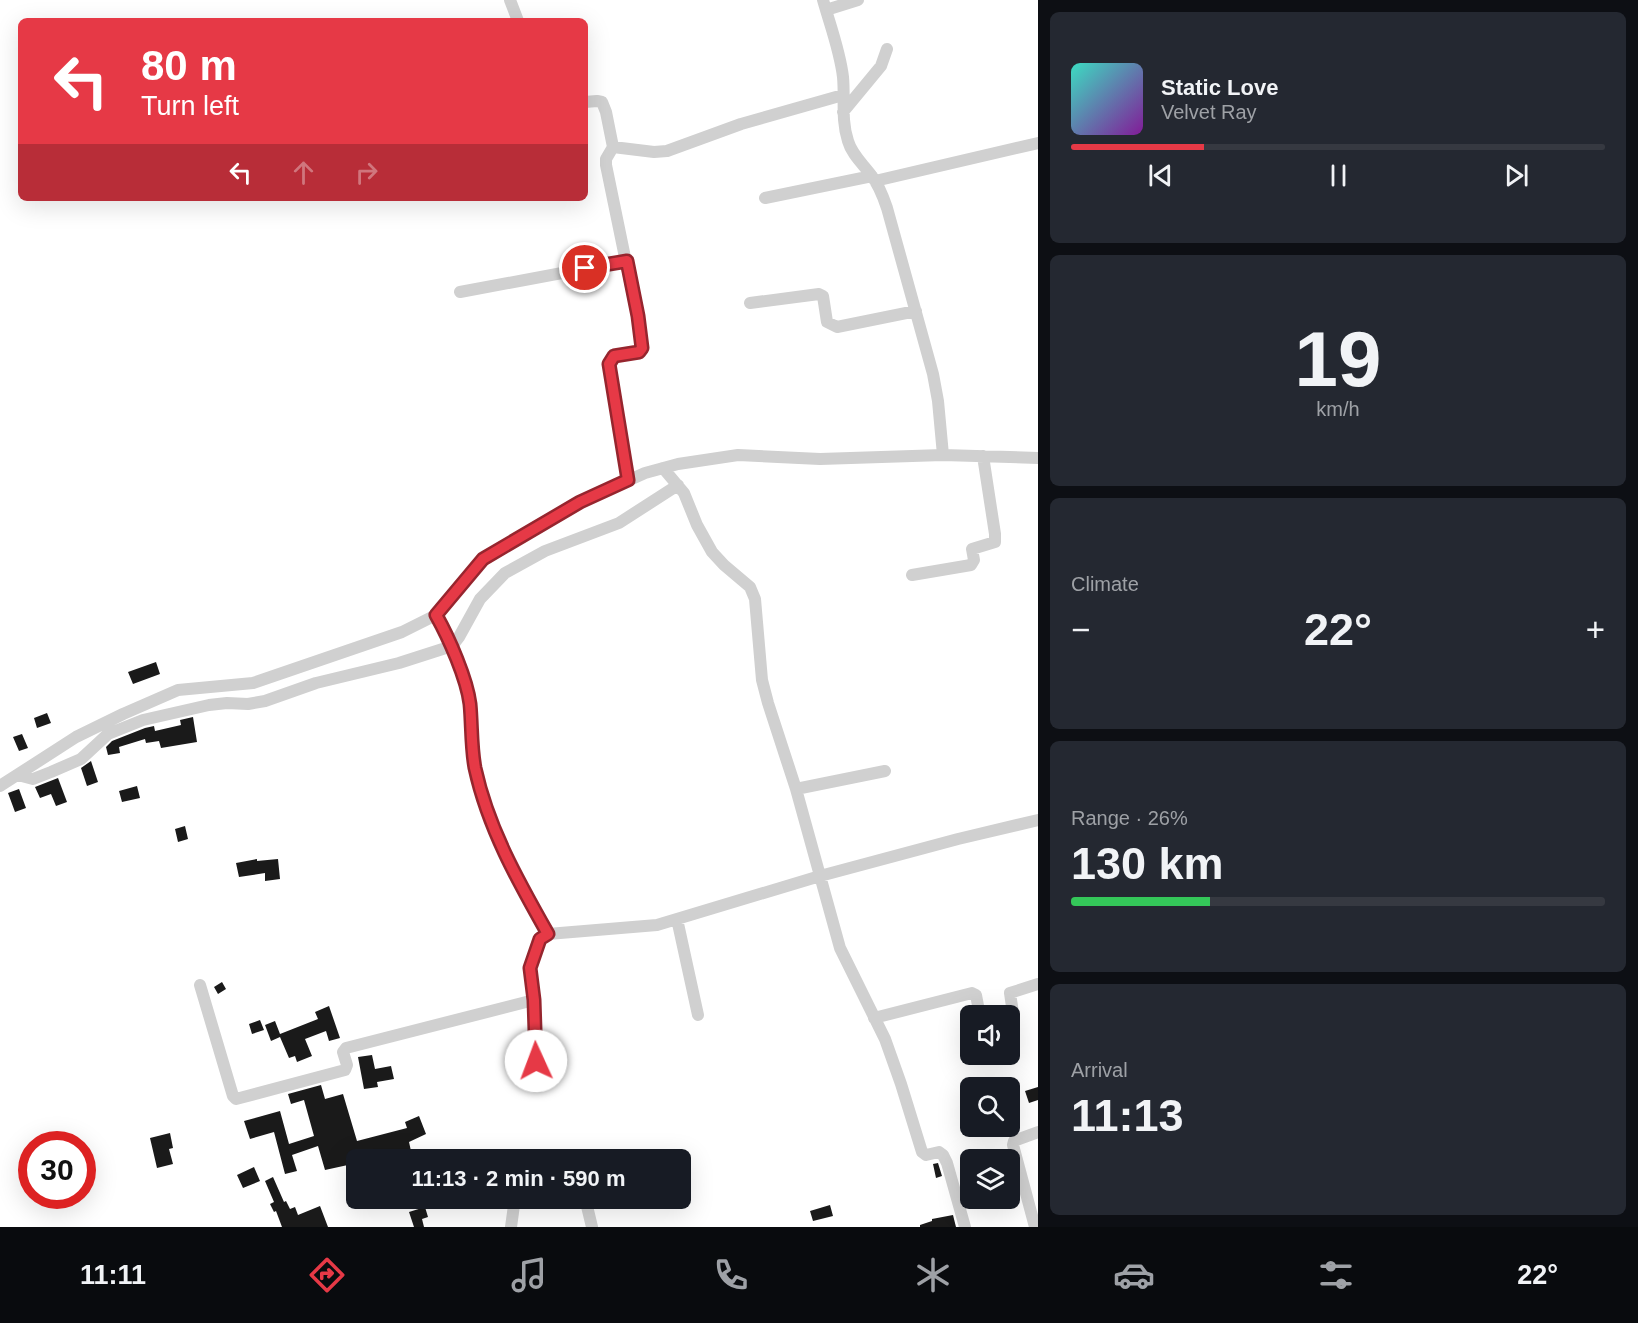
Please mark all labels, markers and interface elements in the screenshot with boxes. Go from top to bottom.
icon: left [42,42,120,120]
text: 80 m [141,42,237,89]
text: Static Love [1161,75,1278,100]
text: Turn left [141,91,239,121]
text: Velvet Ray [1161,101,1257,123]
icon: left [224,156,257,189]
icon: ahead [287,156,320,189]
icon: right [350,156,383,189]
icon: previous [1144,159,1177,192]
icon: pause [1322,159,1355,192]
icon: next [1500,159,1533,192]
pin [559,242,610,293]
icon: arrive [568,251,601,284]
text: 19 [1295,315,1381,403]
text: km/h [1316,398,1360,420]
text: Climate [1071,573,1139,595]
text: 22° [1304,604,1372,655]
text: − [1071,611,1090,648]
text: + [1586,611,1605,648]
text: Range · 26% [1071,807,1188,829]
text: 130 km [1071,838,1224,889]
map controls [960,1005,1020,1209]
button: sound [960,1005,1020,1065]
position arrow [504,1029,568,1093]
text: Arrival [1071,1059,1128,1081]
button: search [960,1077,1020,1137]
text: 11:13 [1071,1090,1184,1141]
speed limit sign: 30 [18,1131,96,1209]
button: layers [960,1149,1020,1209]
text: 11:13 · 2 min · 590 m [412,1166,626,1191]
icon: directions [306,1254,348,1296]
icon: music [508,1254,550,1296]
icon: phone [710,1254,752,1296]
icon: climate [912,1254,954,1296]
icon: car [1113,1254,1155,1296]
icon: filters [1315,1254,1357,1296]
text: 11:11 [80,1260,146,1290]
text: 22° [1517,1260,1558,1290]

